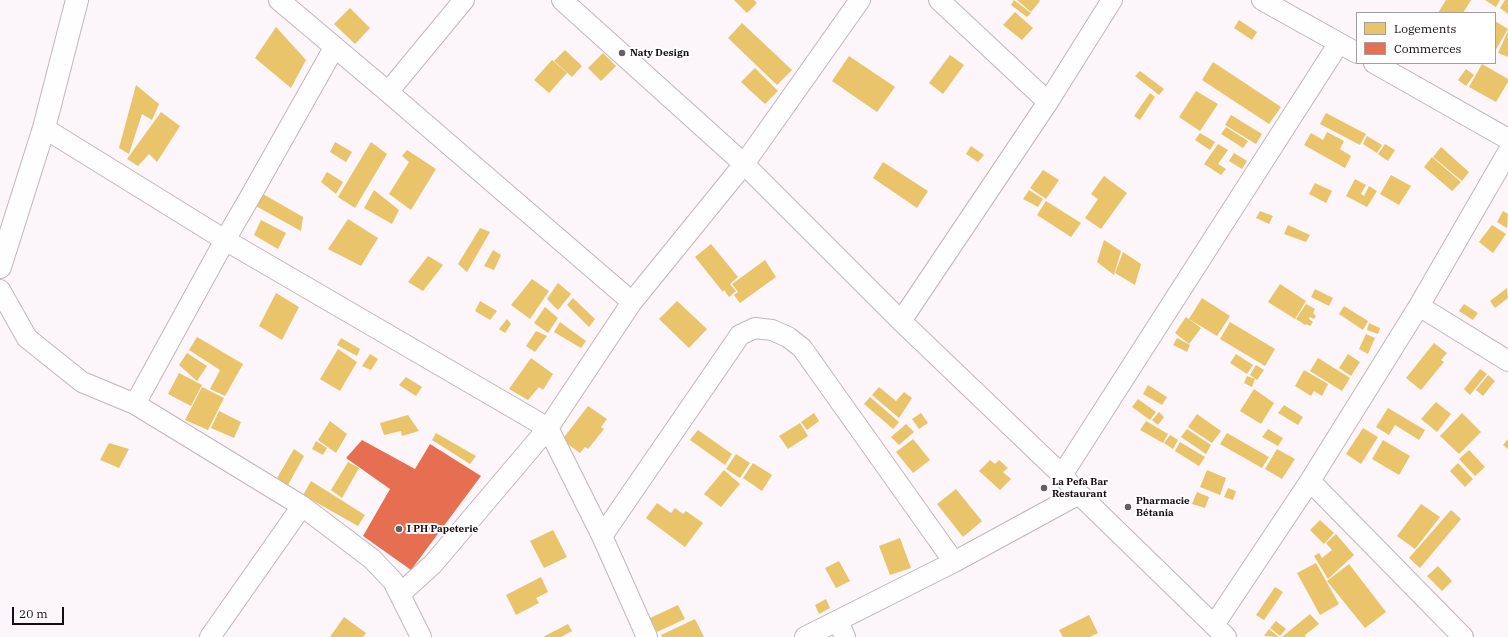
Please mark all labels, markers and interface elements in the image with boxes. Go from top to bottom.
legend [1356,12,1496,64]
text: Logements [1394,21,1456,36]
text: Commerces [1394,41,1461,56]
place label: Naty Design [630,47,689,59]
marker: Naty Design [617,48,627,58]
place label: La Pefa Bar Restaurant [1052,476,1108,500]
marker: La Pefa Bar Restaurant [1039,483,1049,493]
place label: Pharmacie Bétania [1136,495,1190,518]
marker: Pharmacie Bétania [1123,502,1133,512]
place label: I PH Papeterie [407,523,478,535]
marker: I PH Papeterie [394,524,404,534]
scale bar [14,599,66,625]
text: 20 m [19,606,48,621]

